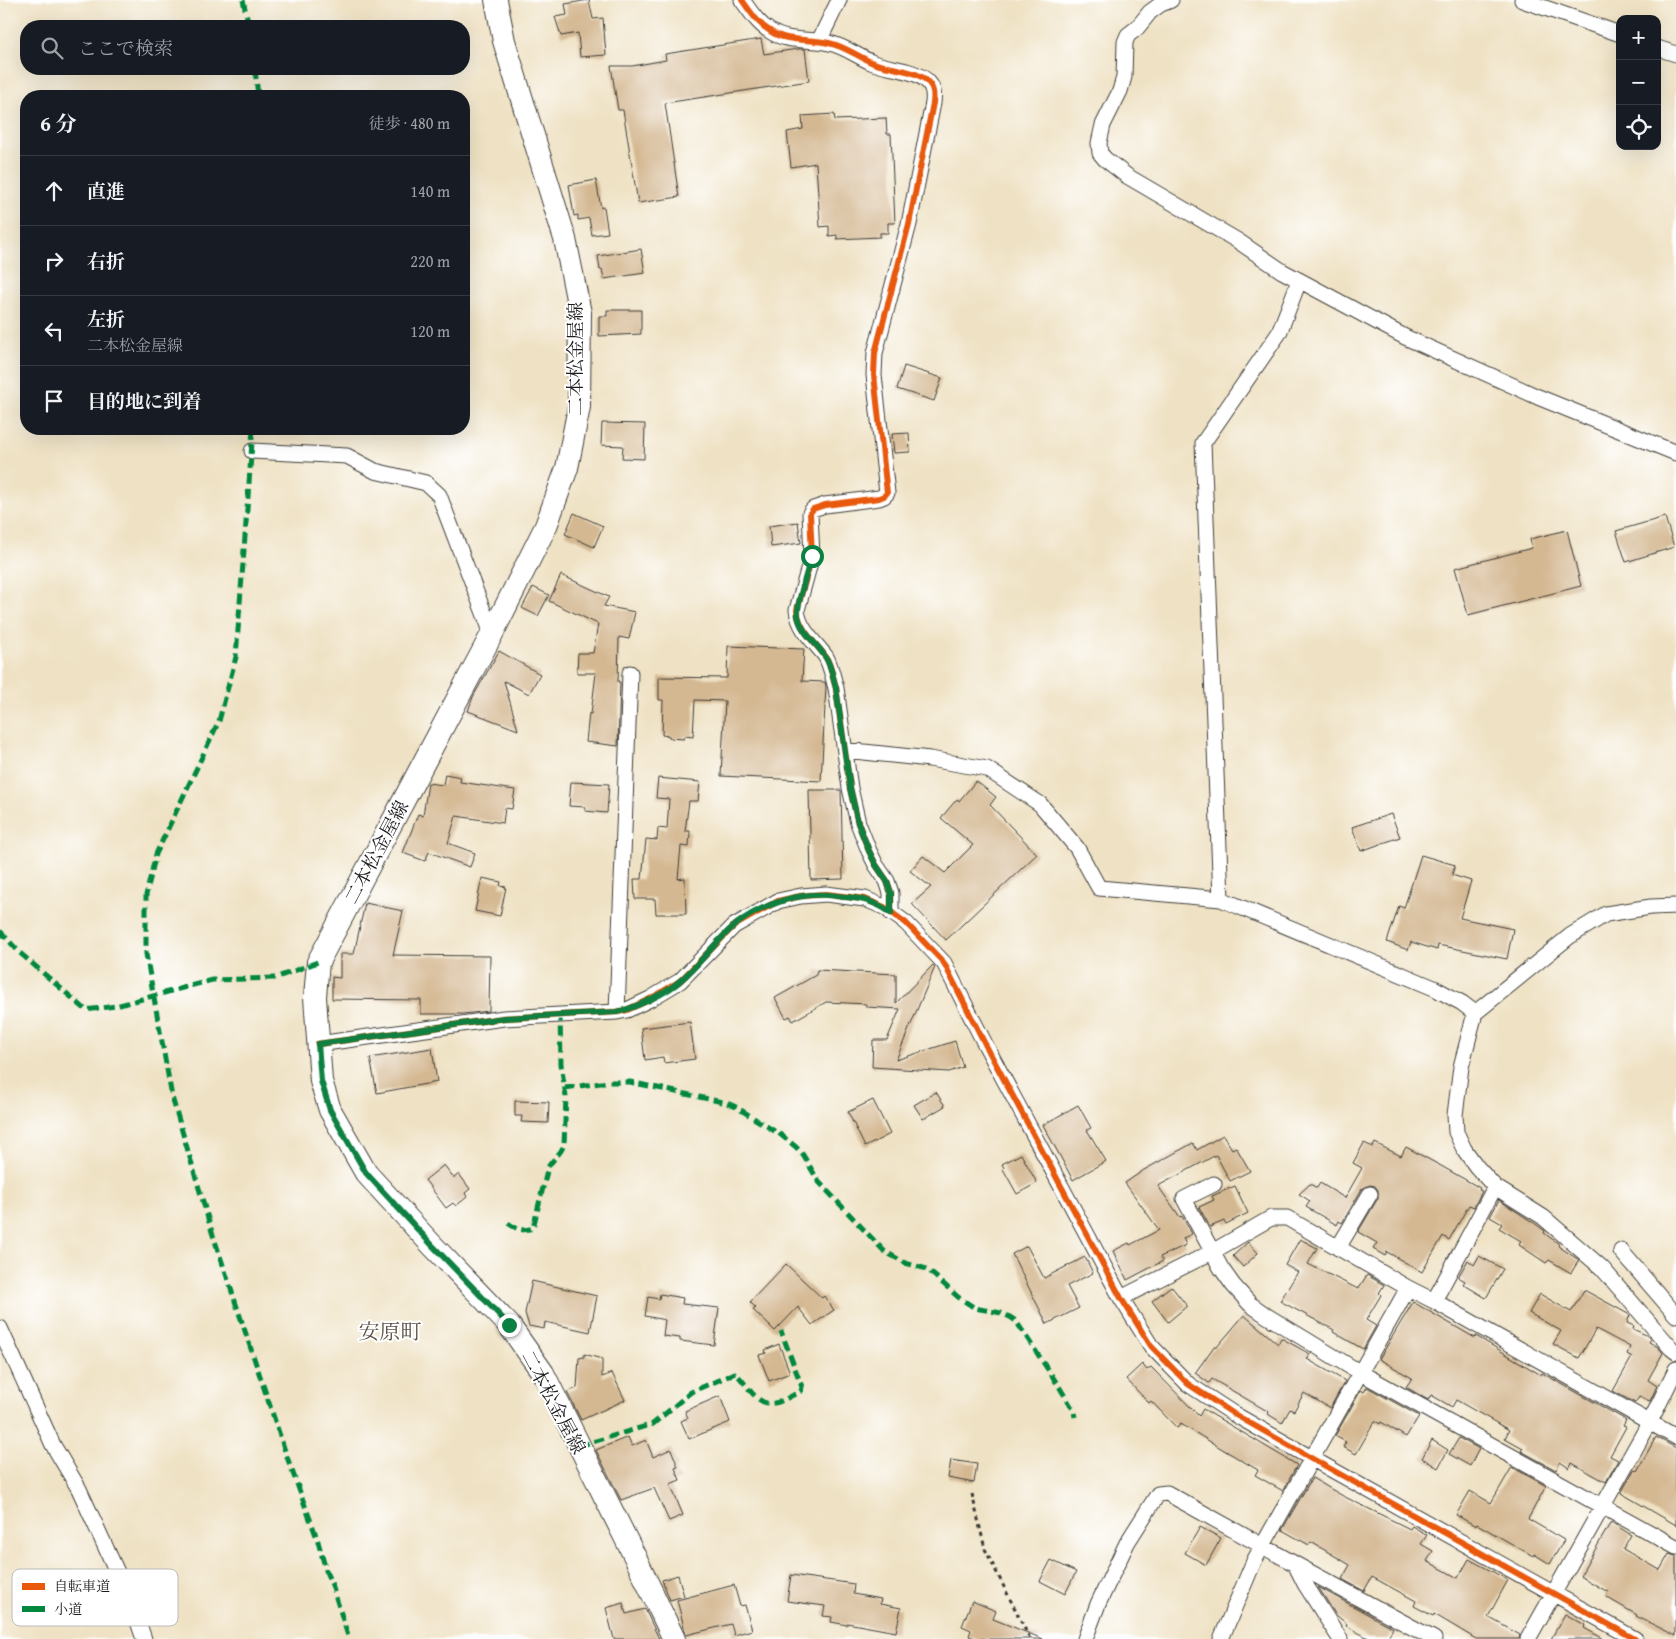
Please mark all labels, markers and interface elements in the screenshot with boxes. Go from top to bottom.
map controls [1616,15,1661,150]
button: + [1616,15,1661,60]
search box [20,20,470,75]
icon: search [38,34,66,62]
text: ここで検索 [78,34,173,62]
button: − [1616,60,1661,105]
button: locate [1616,105,1661,150]
text: 6 分 [40,108,77,139]
text: 徒歩 · 480 m [369,111,450,135]
icon: ahead [40,177,68,205]
text: 直進 [87,177,125,205]
text: 140 m [410,179,450,203]
icon: right [40,247,68,275]
text: 右折 [87,247,125,275]
text: 220 m [410,249,450,273]
street label: 二本松金屋線 [561,302,589,416]
text: 左折 [87,305,125,333]
icon: left [40,317,68,345]
text: 120 m [410,319,450,343]
text: 二本松金屋線 [87,333,183,357]
icon: arrive [40,387,68,415]
text: 目的地に到着 [87,387,201,415]
route start [801,545,824,568]
street label: 二本松金屋線 [337,795,415,909]
route end [498,1314,521,1337]
district label: 安原町 [359,1316,422,1347]
street label: 二本松金屋線 [515,1345,593,1459]
legend [12,1569,178,1626]
text: 自転車道 [54,1576,110,1596]
text: 小道 [54,1599,82,1619]

